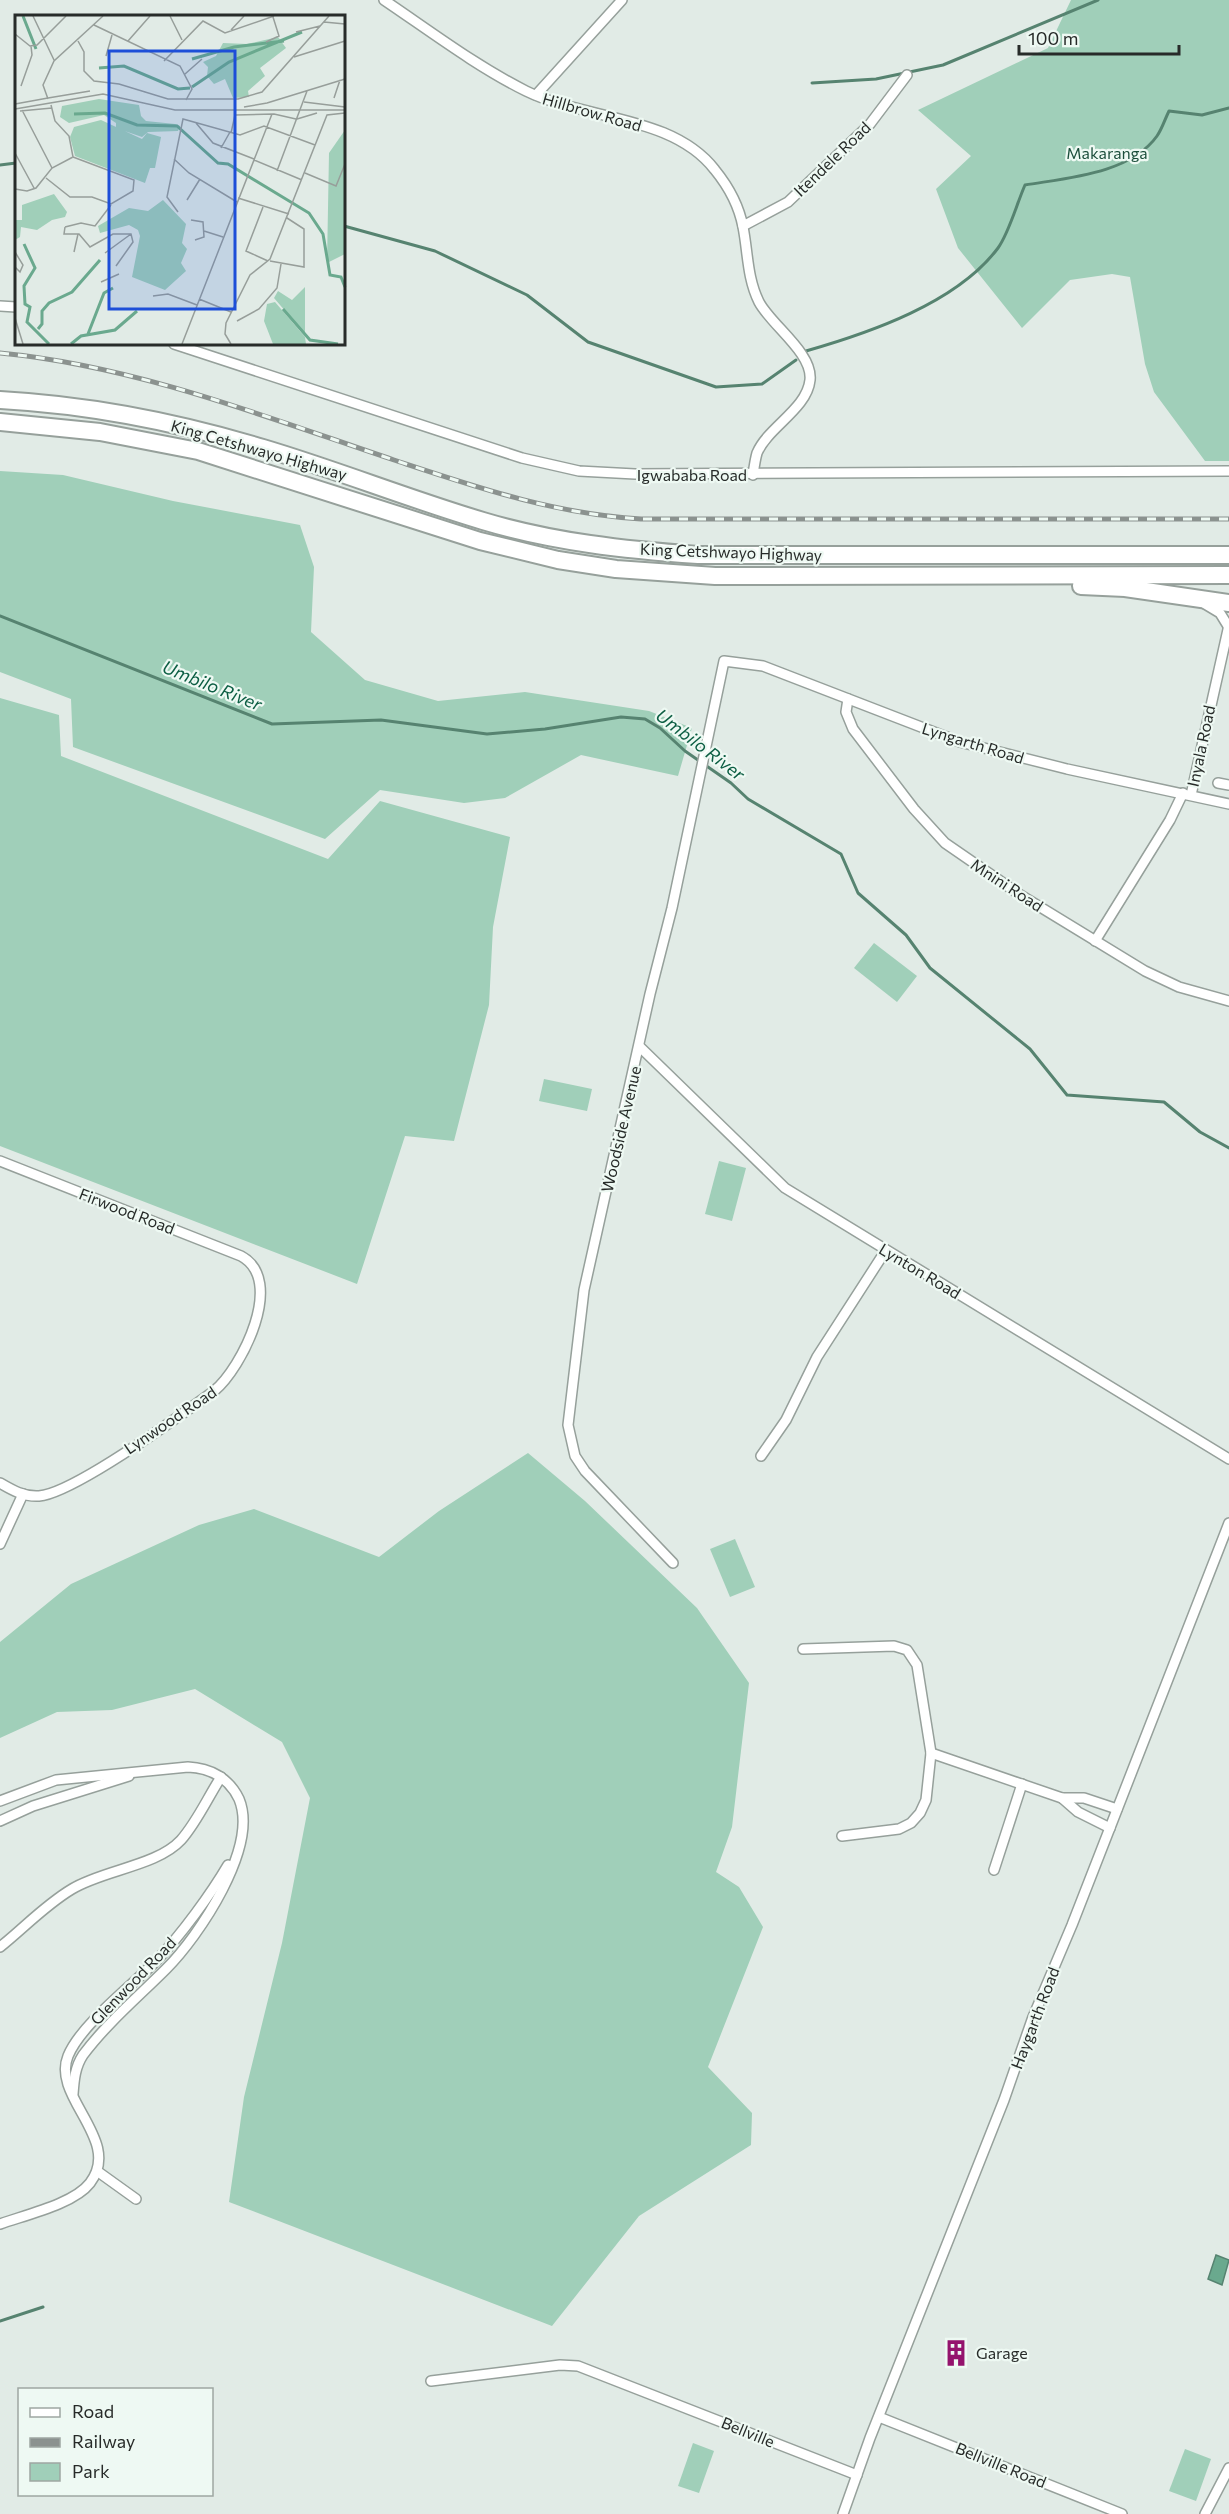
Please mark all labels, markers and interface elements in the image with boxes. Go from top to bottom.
inset map [15,15,345,345]
scale bar [1019,18,1180,56]
text: 100 m [1028,27,1078,49]
street label: Hillbrow Road [540,88,644,135]
street label: Itendele Road [789,117,874,200]
park label: Makaranga [1066,143,1148,162]
street label: King Cetshwayo Highway [169,415,349,484]
street label: Igwababa Road [637,465,747,484]
street label: King Cetshwayo Highway [640,539,822,564]
water label: Umbilo River [159,655,266,715]
street label: Inyala Road [1183,703,1218,788]
water label: Umbilo River [652,704,750,785]
street label: Lyngarth Road [920,718,1026,767]
street label: Mnini Road [968,854,1047,915]
street label: Woodside Avenue [597,1064,644,1194]
street label: Firwood Road [77,1184,178,1237]
street label: Lynton Road [876,1239,964,1302]
street label: Lynwood Road [120,1382,220,1457]
street label: Glenwood Road [86,1933,179,2028]
street label: Haygarth Road [1006,1964,1063,2072]
building icon: Garage [941,2338,971,2368]
place label: Garage [976,2343,1028,2362]
legend [18,2388,213,2496]
text: Road [72,2400,114,2422]
street label: Bellville [719,2412,778,2451]
text: Railway [72,2430,135,2452]
street label: Bellville Road [953,2438,1049,2491]
text: Park [72,2460,110,2482]

